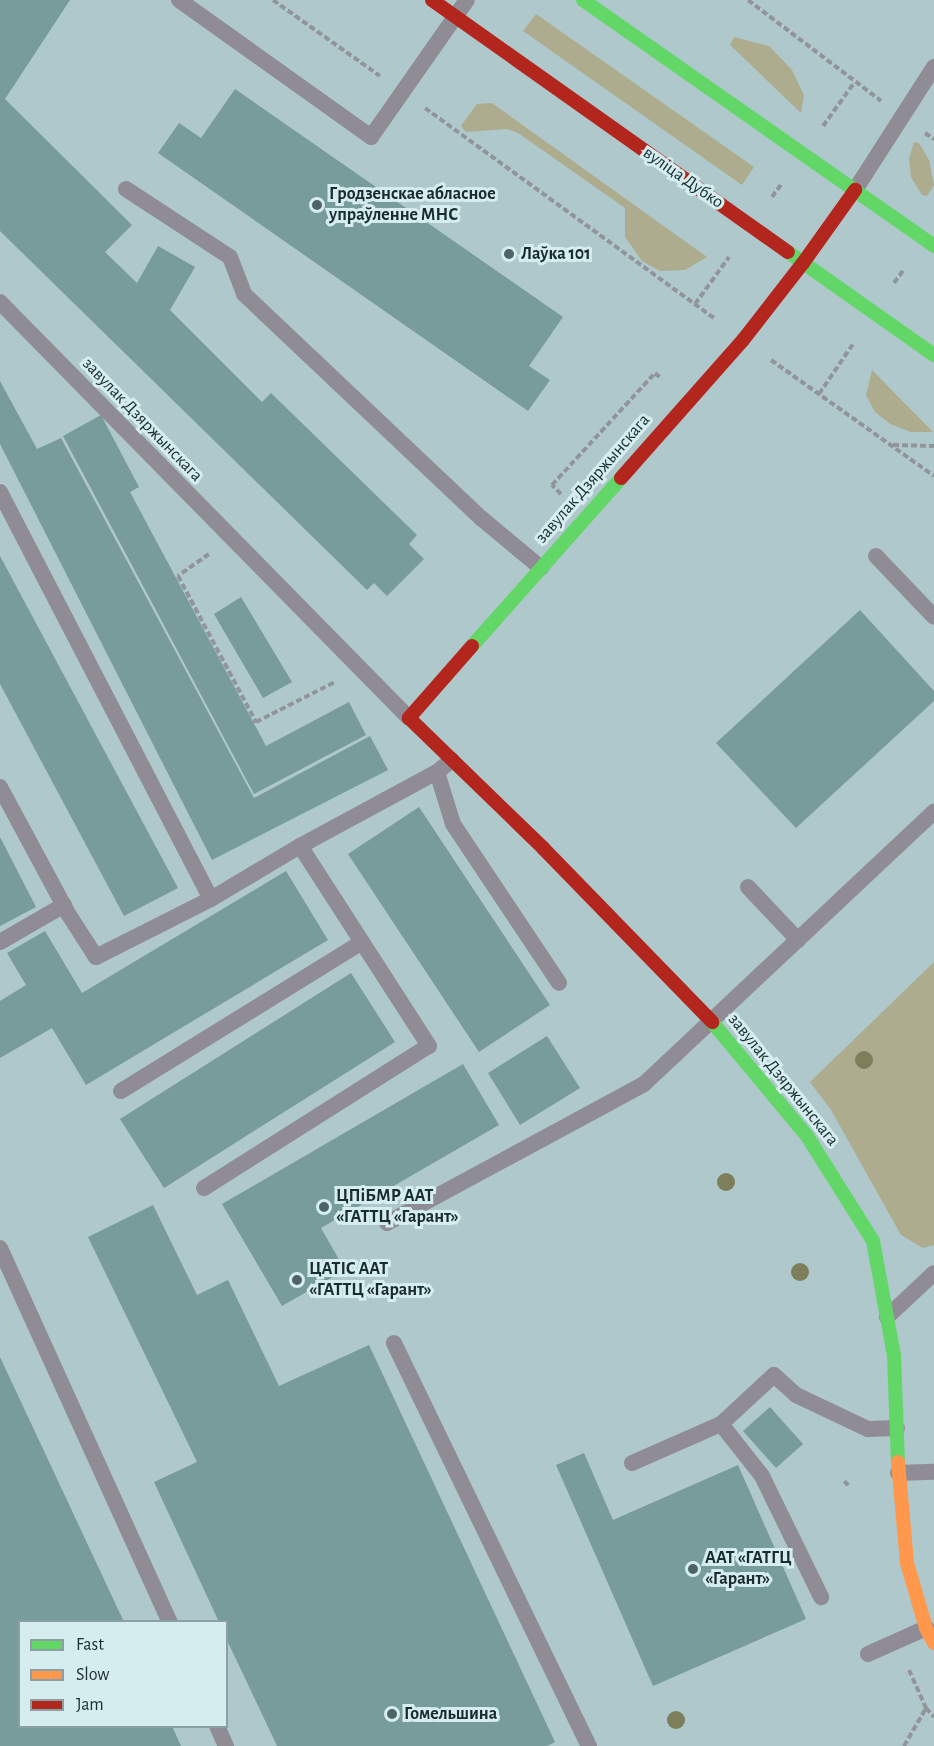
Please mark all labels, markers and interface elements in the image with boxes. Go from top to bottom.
street label: вуліца Дубко [639,142,727,214]
place label: Гродзенскае абласное упраўленне МНС [329,184,496,226]
marker: Гродзенскае абласное упраўленне МНС [310,198,324,212]
place label: Лаўка 101 [521,243,591,265]
marker: Лаўка 101 [502,247,516,261]
street label: завулак Дзяржынскага [77,353,207,487]
street label: завулак Дзяржынскага [531,410,655,548]
street label: завулак Дзяржынскага [723,1009,843,1151]
place label: ЦПіБМР ААТ «ГАТТЦ «Гарант» [336,1186,459,1228]
marker: ЦПіБМР ААТ «ГАТТЦ «Гарант» [317,1200,331,1214]
place label: ЦАТІС ААТ «ГАТТЦ «Гарант» [309,1259,432,1302]
marker: ЦАТІС ААТ «ГАТТЦ «Гарант» [290,1273,304,1287]
place label: ААТ «ГАТГЦ «Гарант» [705,1548,792,1590]
marker: ААТ «ГАТГЦ «Гарант» [686,1562,700,1576]
legend [18,1620,228,1728]
text: Fast [76,1636,104,1654]
text: Slow [76,1666,109,1684]
text: Jam [76,1696,104,1714]
place label: Гомельшина [404,1703,497,1725]
marker: Гомельшина [385,1707,399,1721]

